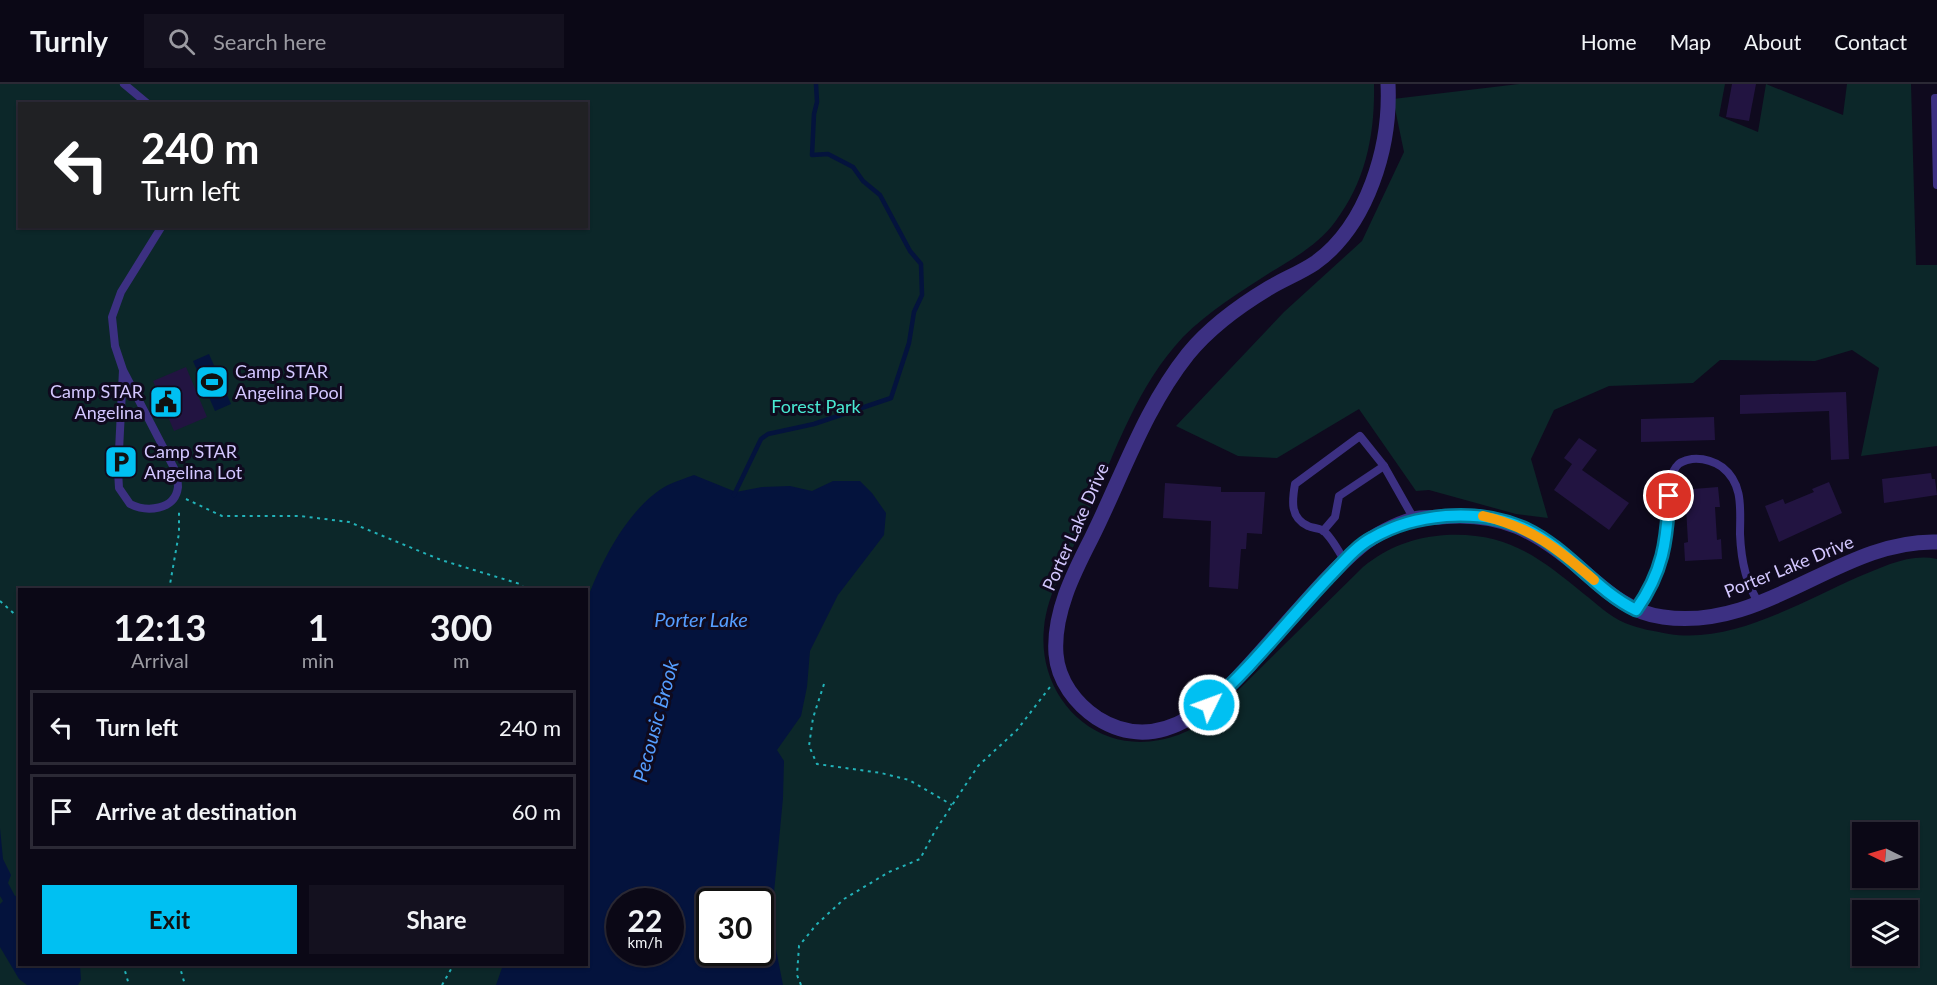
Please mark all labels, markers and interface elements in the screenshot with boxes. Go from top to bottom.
search box [144,14,564,68]
text: Turnly [30,24,108,58]
icon: search [165,25,198,58]
text: Search here [213,28,326,55]
text: Home [1581,29,1637,54]
text: Map [1670,29,1711,54]
text: About [1744,29,1801,54]
text: Contact [1834,29,1907,54]
text: 240 m [141,123,259,173]
icon: left [42,126,120,204]
text: Turn left [141,174,240,207]
place label: Camp STAR Angelina Pool [235,360,343,403]
sports icon: Camp STAR Angelina Pool [194,364,230,400]
place label: Camp STAR Angelina [50,380,144,423]
public building icon: Camp STAR Angelina [148,384,184,420]
park label: Forest Park [771,395,862,417]
place label: Camp STAR Angelina Lot [144,440,243,483]
parking icon: Camp STAR Angelina Lot [103,444,139,480]
street label: Porter Lake Drive [1037,459,1113,594]
pin [1643,470,1694,521]
icon: arrive [1652,479,1685,512]
street label: Porter Lake Drive [1721,530,1857,602]
text: 12:13 [114,605,206,649]
text: 1 [308,605,329,649]
text: 300 [430,605,492,649]
water label: Porter Lake [654,607,748,631]
text: Arrival [131,648,189,672]
text: min [302,648,334,672]
text: m [453,648,469,672]
water label: Pecousic Brook [627,657,683,784]
position arrow [1177,673,1241,737]
icon: left [45,711,78,744]
text: Turn left [96,714,178,741]
text: 240 m [499,714,561,741]
icon: arrive [45,795,78,828]
text: Arrive at destination [96,798,297,825]
text: 60 m [512,798,561,825]
north arrow [1852,822,1918,888]
map controls [1852,822,1918,966]
button: Exit [42,885,297,954]
button: Share [309,885,564,954]
speed limit sign: 30 [696,888,774,966]
button: layers [1852,900,1918,966]
text: 22 [628,902,662,938]
text: km/h [627,933,663,951]

